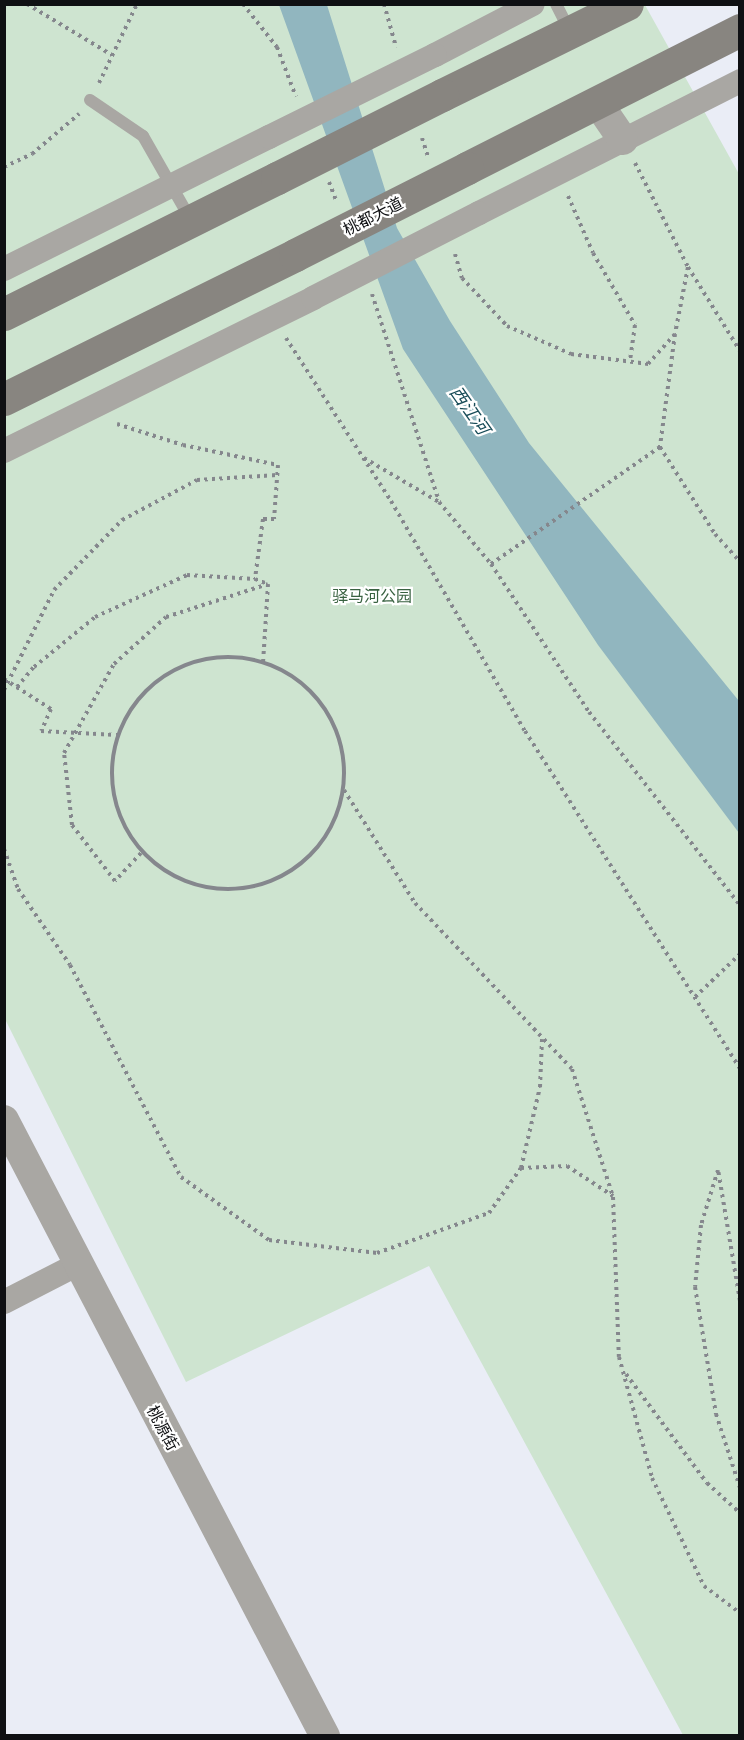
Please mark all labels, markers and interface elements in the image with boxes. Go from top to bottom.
street label: 桃都大道 [340,193,406,239]
water label: 西江河 [446,382,494,438]
park label: 驿马河公园 [332,586,412,606]
street label: 桃源街 [143,1402,183,1454]

